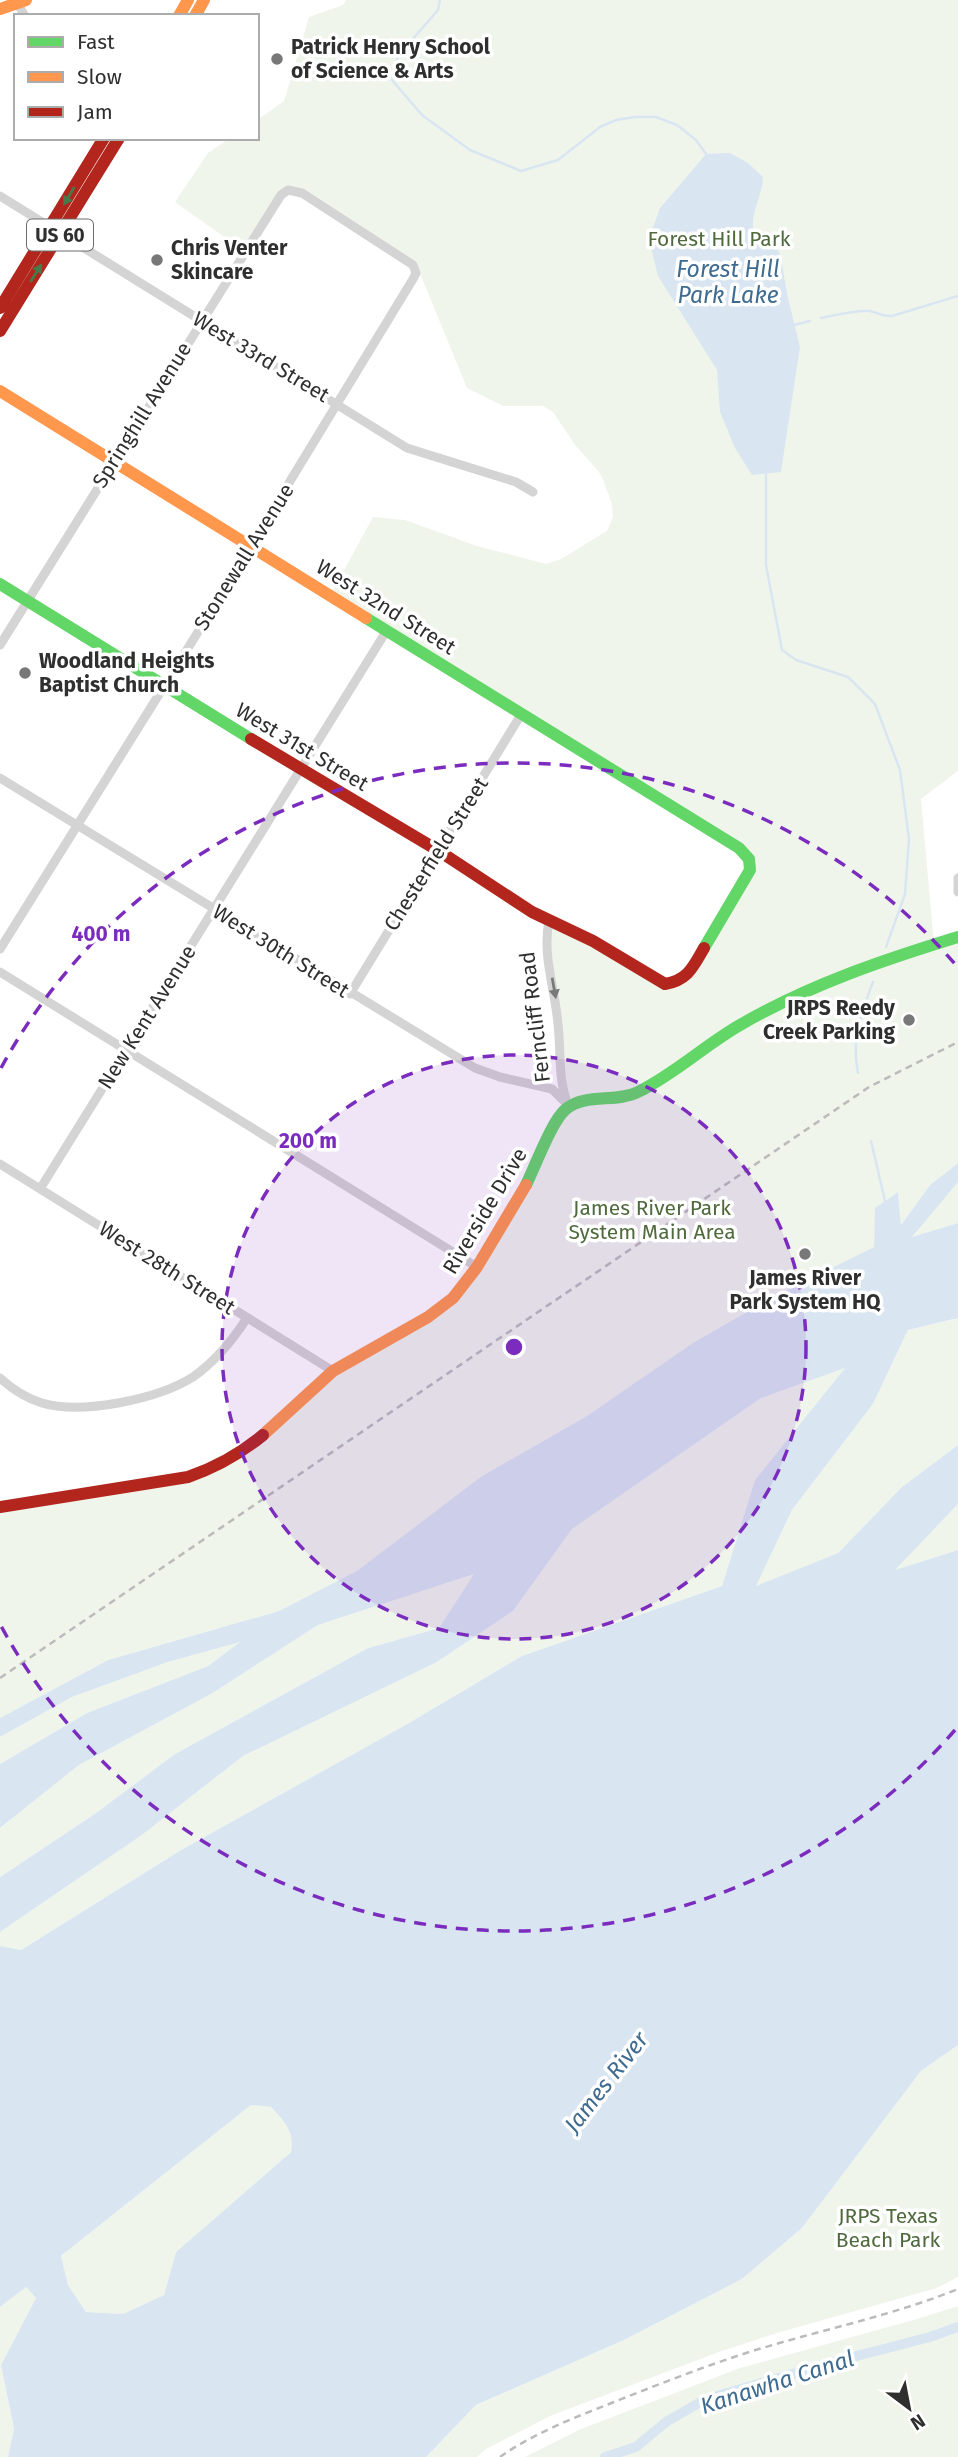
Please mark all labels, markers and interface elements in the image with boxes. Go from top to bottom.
legend [14,14,259,140]
text: Fast [77,29,115,55]
place label: Patrick Henry School of Science & Arts [291,34,491,84]
marker: Patrick Henry School of Science & Arts [269,51,285,67]
text: Slow [77,64,122,90]
text: Jam [77,99,113,125]
one-way arrow [62,187,75,206]
road number: US 60 [27,219,93,250]
park label: Forest Hill Park [647,226,791,252]
place label: Chris Venter Skincare [171,235,288,285]
marker: Chris Venter Skincare [149,252,165,268]
water label: Forest Hill Park Lake [676,255,780,309]
one-way arrow [29,264,42,283]
street label: West 33rd Street [188,306,335,408]
street label: Springhill Avenue [87,337,197,493]
street label: Stonewall Avenue [188,479,300,635]
street label: West 32nd Street [311,554,461,661]
place label: Woodland Heights Baptist Church [39,648,214,698]
marker: Woodland Heights Baptist Church [17,665,33,681]
street label: West 31st Street [231,697,374,797]
street label: Chesterfield Street [378,772,494,936]
street label: West 30th Street [208,899,354,1004]
text: 400 m [71,921,131,947]
street label: New Kent Avenue [92,940,202,1094]
street label: Ferncliff Road [514,950,556,1084]
one-way arrow [549,977,560,999]
place label: JRPS Reedy Creek Parking [763,995,895,1045]
marker: JRPS Reedy Creek Parking [901,1012,917,1028]
text: 200 m [279,1128,337,1154]
street label: Riverside Drive [437,1143,533,1279]
park label: James River Park System Main Area [568,1195,736,1245]
street label: West 28th Street [94,1216,240,1321]
marker: James River Park System HQ [797,1246,813,1262]
place label: James River Park System HQ [729,1265,881,1315]
centre of rings [502,1335,526,1359]
water label: James River [557,2025,655,2139]
park label: JRPS Texas Beach Park [836,2203,941,2253]
water label: Kanawha Canal [697,2344,857,2420]
north arrow [874,2373,944,2443]
text: N [906,2409,929,2435]

